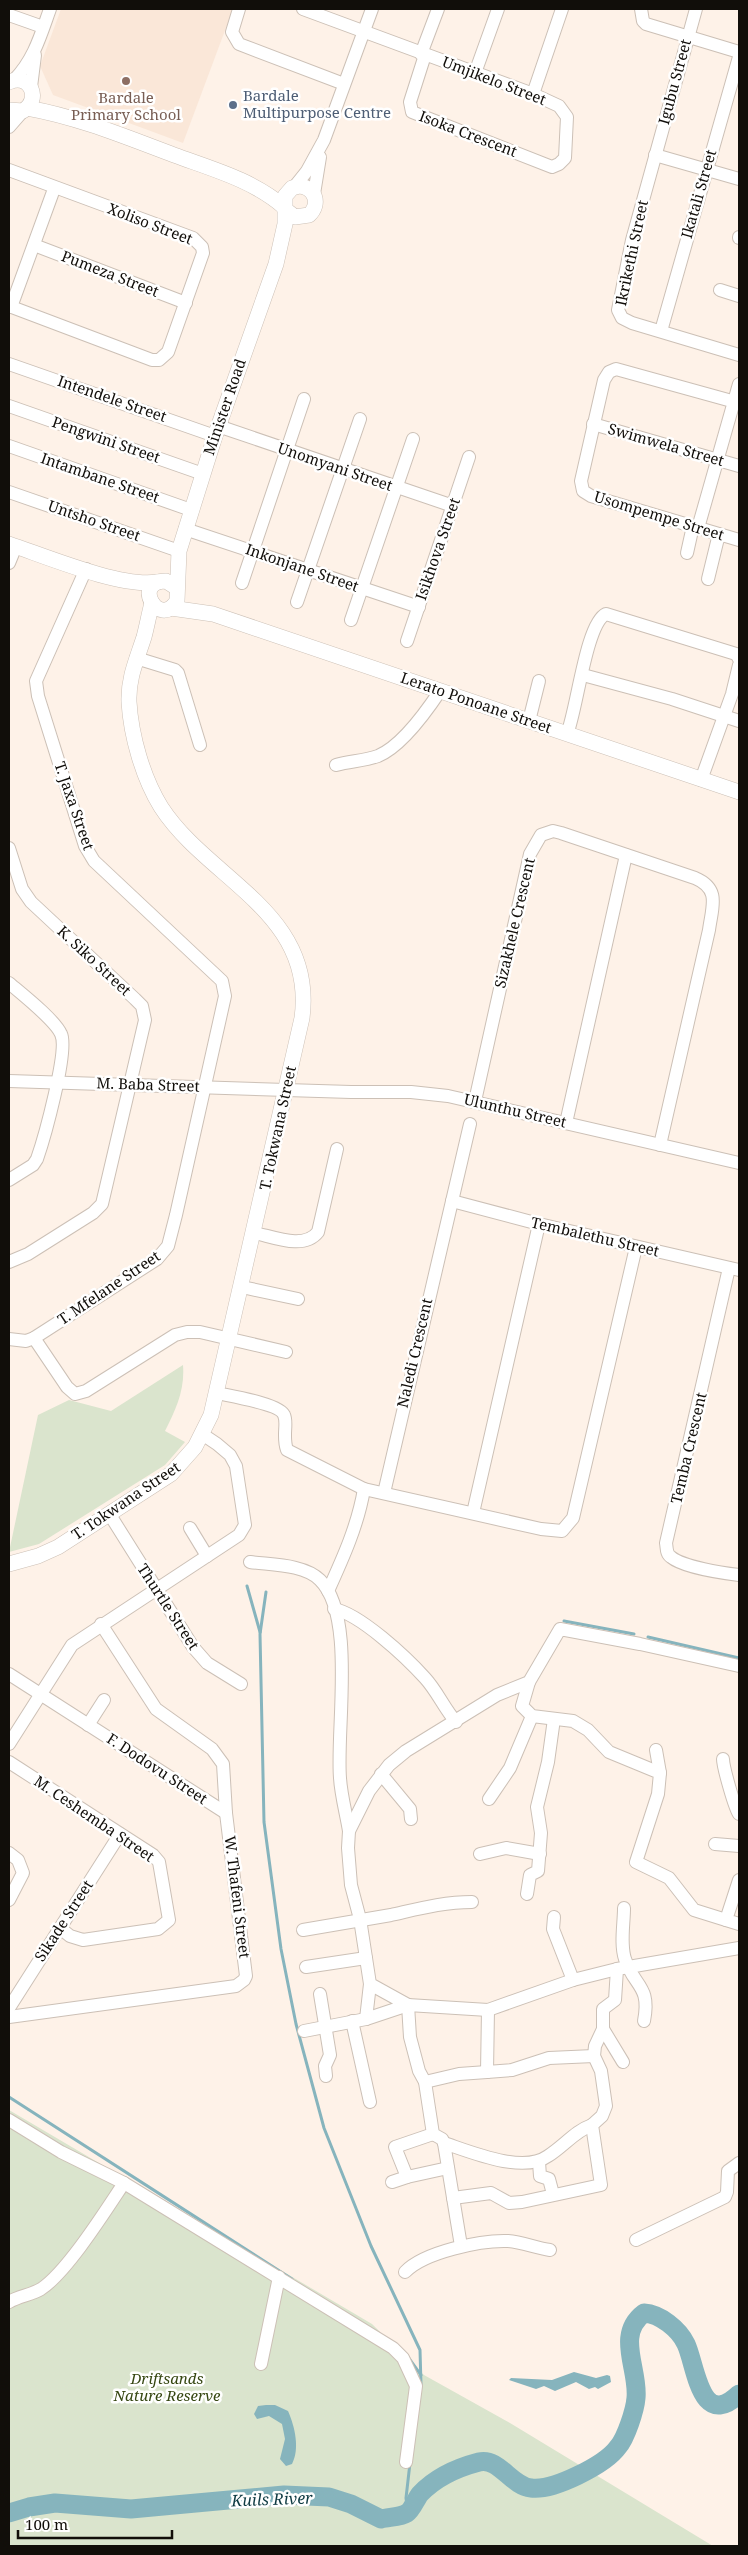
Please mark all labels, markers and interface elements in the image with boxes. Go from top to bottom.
street label: Igubu Street [653,37,695,127]
street label: Umjikelo Street [440,51,549,109]
marker: Bardale Primary School [120,75,132,87]
place label: Bardale Multipurpose Centre [243,85,391,122]
place label: Bardale Primary School [71,87,181,124]
marker: Bardale Multipurpose Centre [227,99,239,111]
street label: Isoka Crescent [416,105,520,161]
street label: Ikatali Street [676,147,720,241]
street label: Xoliso Street [105,198,196,248]
street label: Ikrikethi Street [610,198,652,308]
street label: Pumeza Street [59,245,162,301]
street label: Minister Road [198,356,250,457]
street label: Intendele Street [55,370,169,426]
street label: Pengwini Street [50,411,163,467]
street label: Swimwela Street [606,418,727,470]
street label: Unomyani Street [275,437,395,495]
street label: Intambane Street [38,447,162,507]
street label: Usompempe Street [592,486,727,544]
street label: Untsho Street [45,495,143,545]
street label: Isikhova Street [410,495,464,602]
street label: Inkonjane Street [243,538,362,596]
street label: Lerato Ponoane Street [398,667,554,737]
street label: T. Jaxa Street [50,759,99,852]
street label: Sizakhele Crescent [489,856,539,990]
street label: K. Siko Street [53,921,136,1000]
street label: T. Tokwana Street [254,1064,300,1192]
street label: M. Baba Street [96,1072,200,1096]
street label: Ulunthu Street [462,1089,568,1132]
street label: Tembalethu Street [529,1212,661,1261]
street label: T. Mfelane Street [53,1245,164,1329]
street label: Naledi Crescent [392,1296,436,1410]
street label: Temba Crescent [666,1390,711,1505]
street label: T. Tokwana Street [67,1456,184,1544]
street label: Thurtle Street [133,1559,204,1653]
street label: F. Dodovu Street [103,1728,212,1808]
street label: M. Ceshemba Street [31,1771,159,1866]
street label: W. Thafeni Street [221,1835,255,1959]
street label: Sikade Street [29,1876,97,1965]
park label: Driftsands Nature Reserve [113,2368,221,2405]
water label: Kuils River [230,2487,313,2511]
scale bar [18,2508,171,2540]
text: 100 m [25,2514,68,2534]

